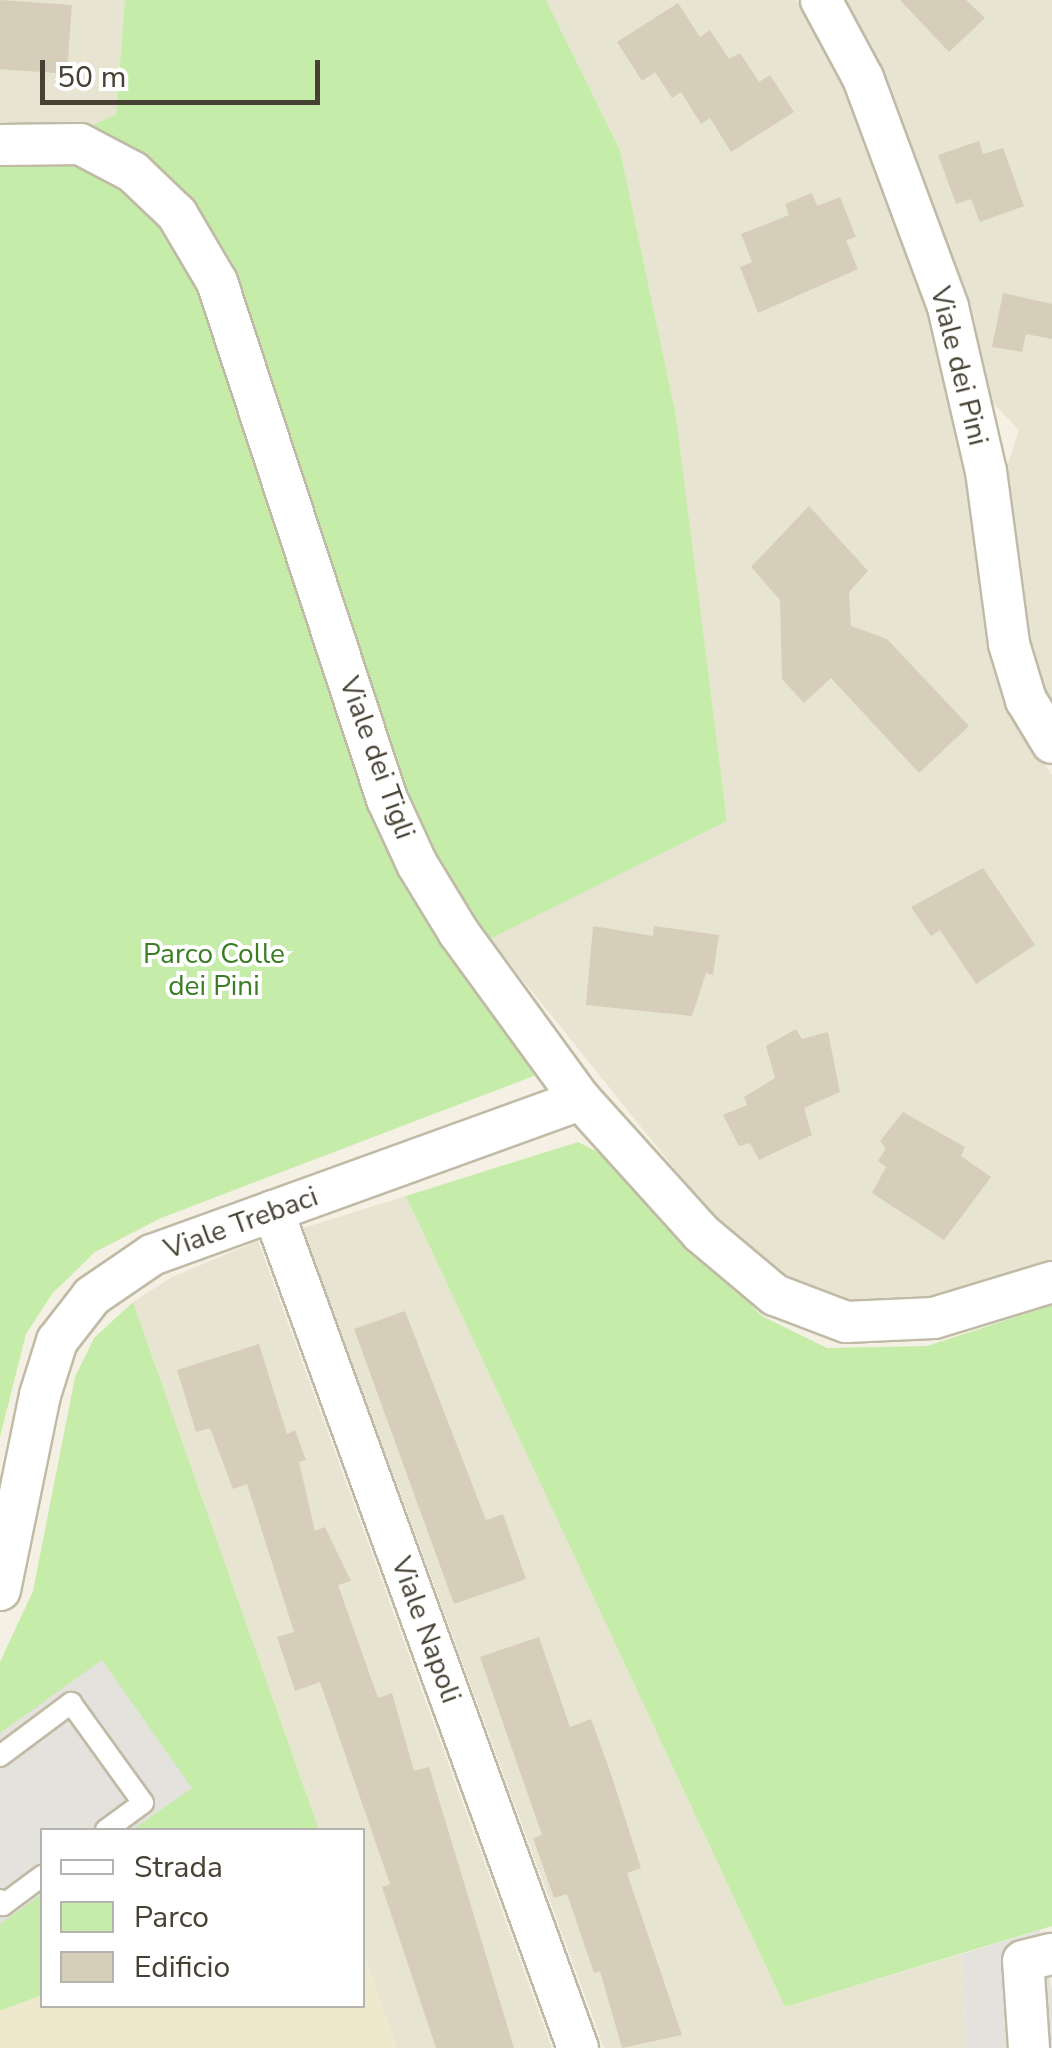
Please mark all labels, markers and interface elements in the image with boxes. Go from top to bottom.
scale bar [45,40,325,102]
text: 50 m [57,57,126,98]
street label: Viale dei Pini [923,283,995,449]
street label: Viale dei Tigli [332,672,422,844]
park label: Parco Colle dei Pini [143,937,285,1003]
street label: Viale Trebaci [160,1180,322,1266]
street label: Viale Napoli [384,1552,468,1708]
legend [40,1828,365,2008]
text: Strada [134,1847,223,1888]
text: Parco [134,1897,209,1938]
text: Edificio [134,1947,230,1988]

